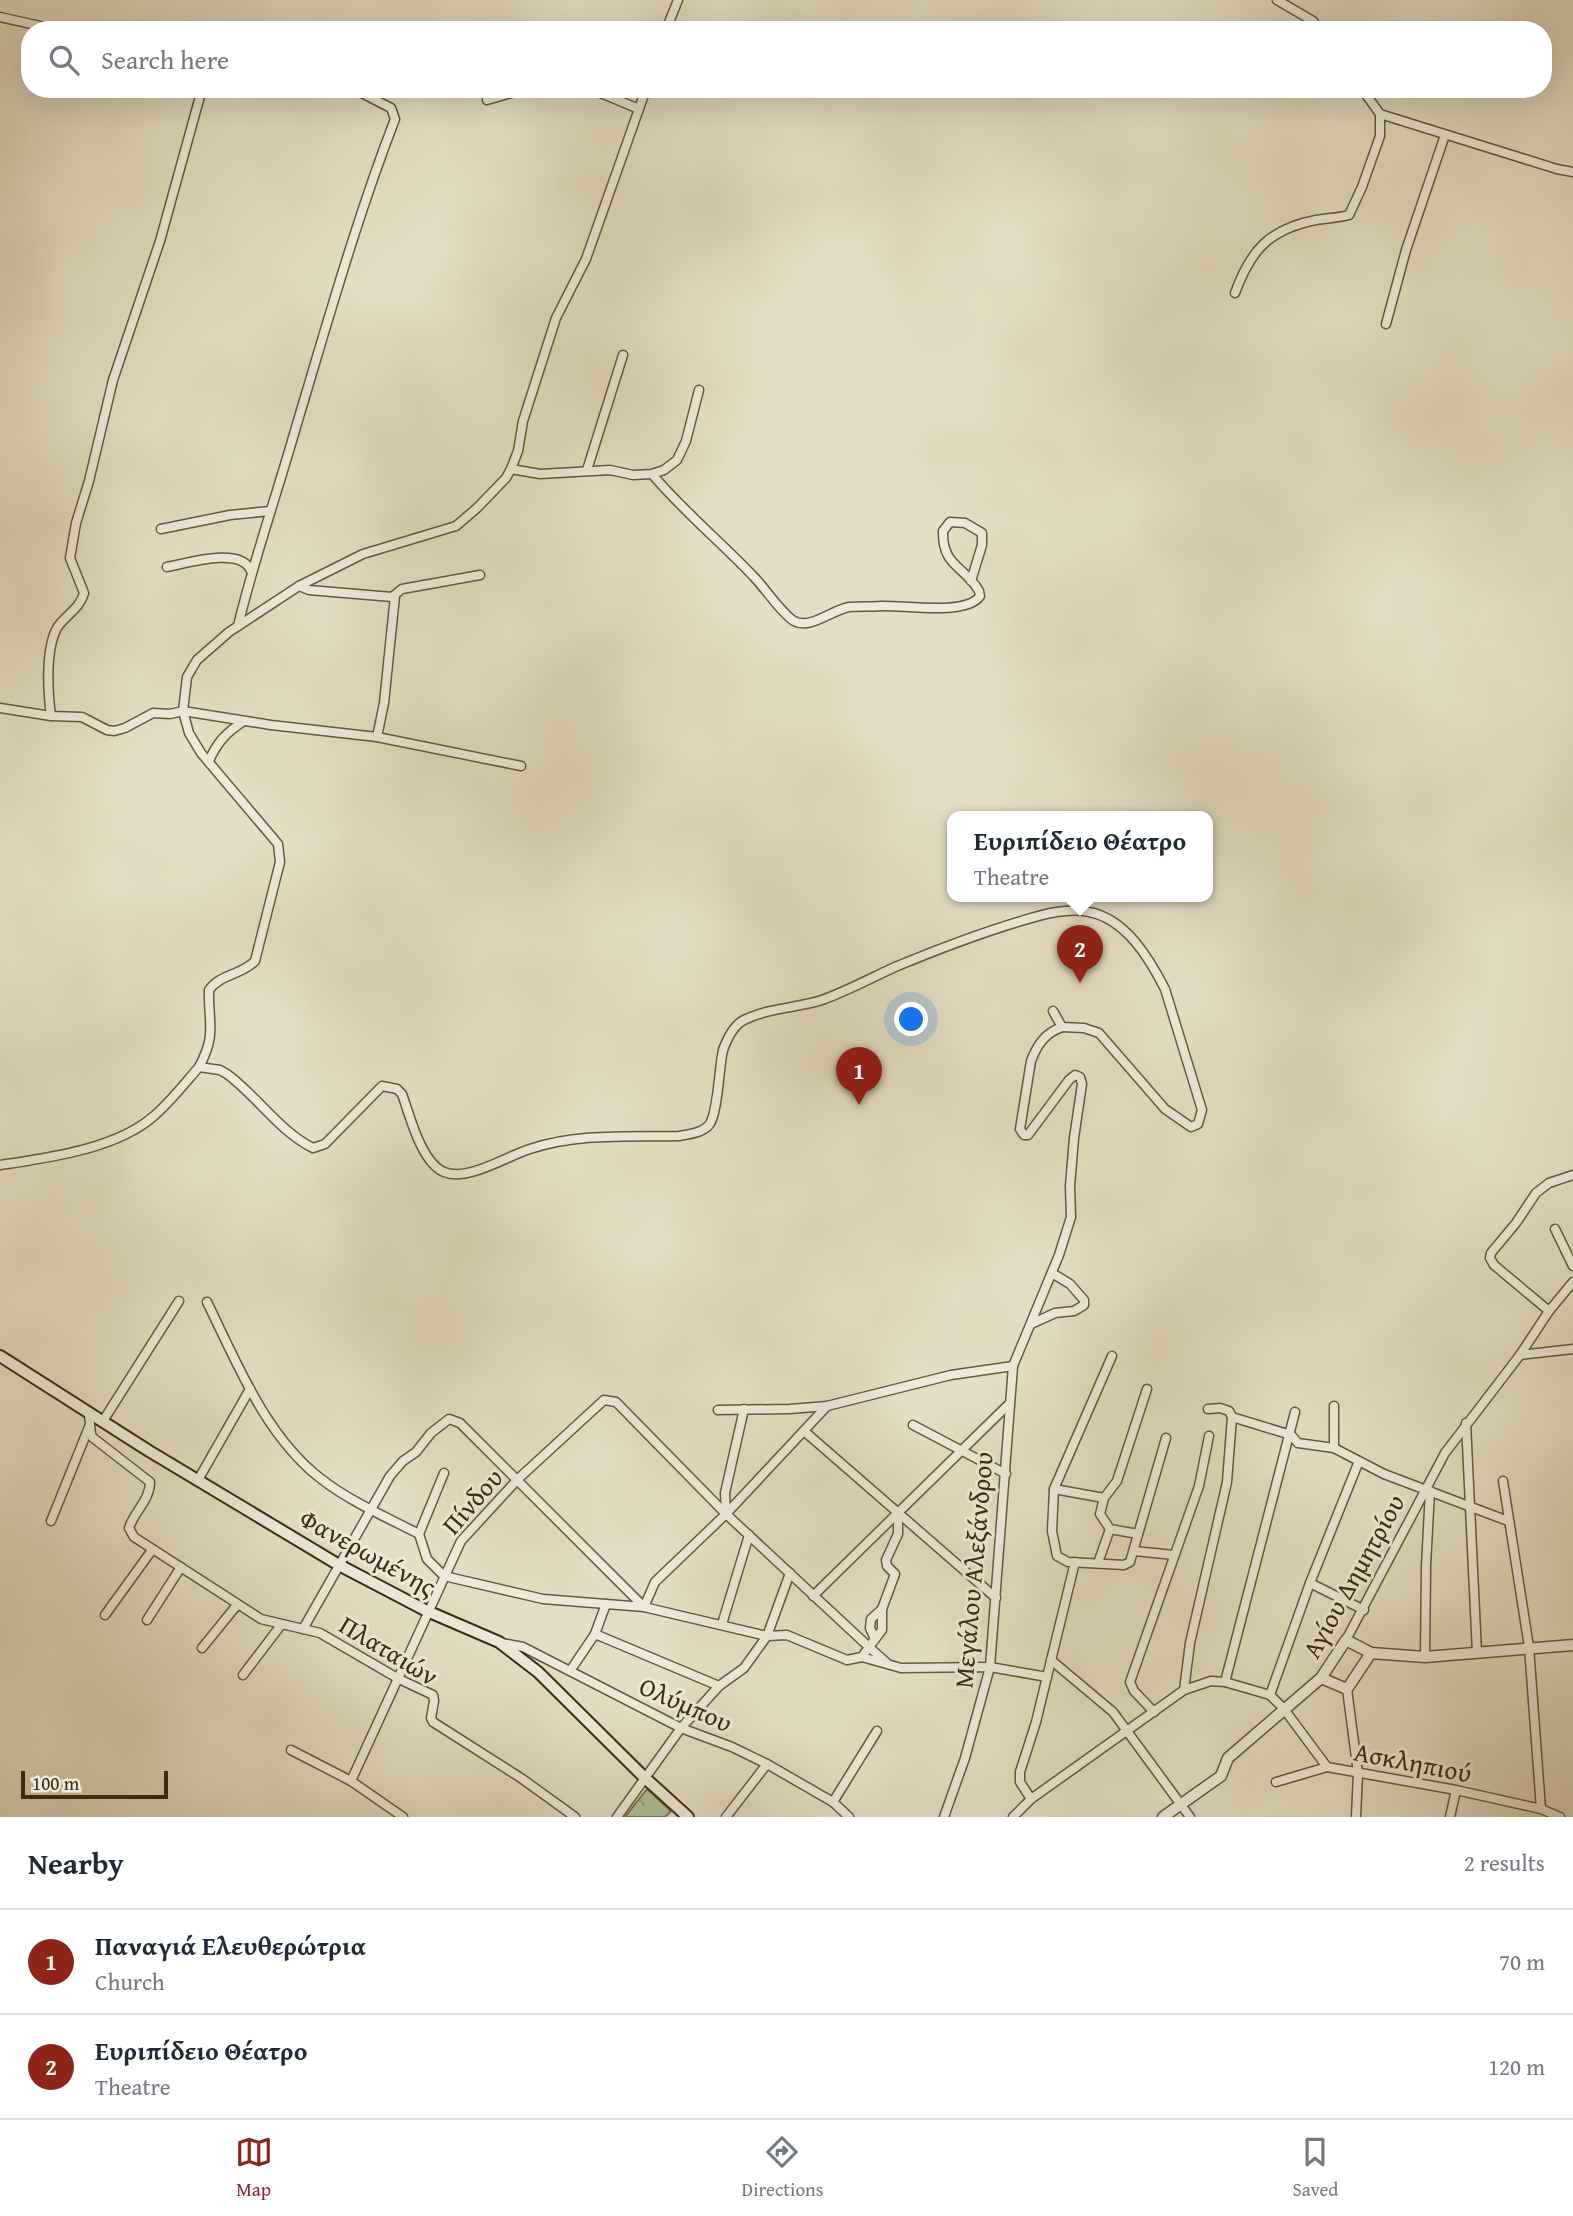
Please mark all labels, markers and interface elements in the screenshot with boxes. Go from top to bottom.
search box [21,21,1552,98]
text: Search here [101,40,229,79]
icon: search [45,41,83,79]
popup [947,811,1213,902]
text: Ευριπίδειο Θέατρο [974,821,1186,860]
text: Theatre [974,860,1049,893]
pin: 2 [1057,925,1103,983]
your location [894,1002,928,1036]
pin: 1 [836,1047,882,1105]
street label: Μεγάλου Αλεξάνδρου [943,1450,1003,1690]
street label: Πίνδου [432,1459,512,1543]
street label: Αγίου Δημητρίου [1292,1487,1414,1665]
street label: Φανερωμένης [293,1498,443,1606]
street label: Πλαταιών [332,1605,446,1695]
street label: Ολύμπου [633,1666,739,1742]
street label: Ασκληπιού [1351,1732,1475,1792]
scale bar [21,1768,168,1800]
text: 100 m [32,1769,79,1797]
text: Nearby [28,1841,124,1885]
text: 2 results [1464,1846,1545,1879]
text: Παναγιά Ελευθερώτρια [95,1926,366,1965]
text: 1 [45,1945,57,1978]
text: 70 m [1499,1945,1545,1978]
text: Church [95,1965,165,1998]
text: Ευριπίδειο Θέατρο [95,2031,307,2070]
text: 2 [45,2050,57,2083]
text: 120 m [1488,2050,1545,2083]
text: Theatre [95,2070,171,2103]
tab: Map [235,2133,273,2203]
tab: Directions [742,2133,823,2203]
tab: Saved [1292,2133,1338,2203]

